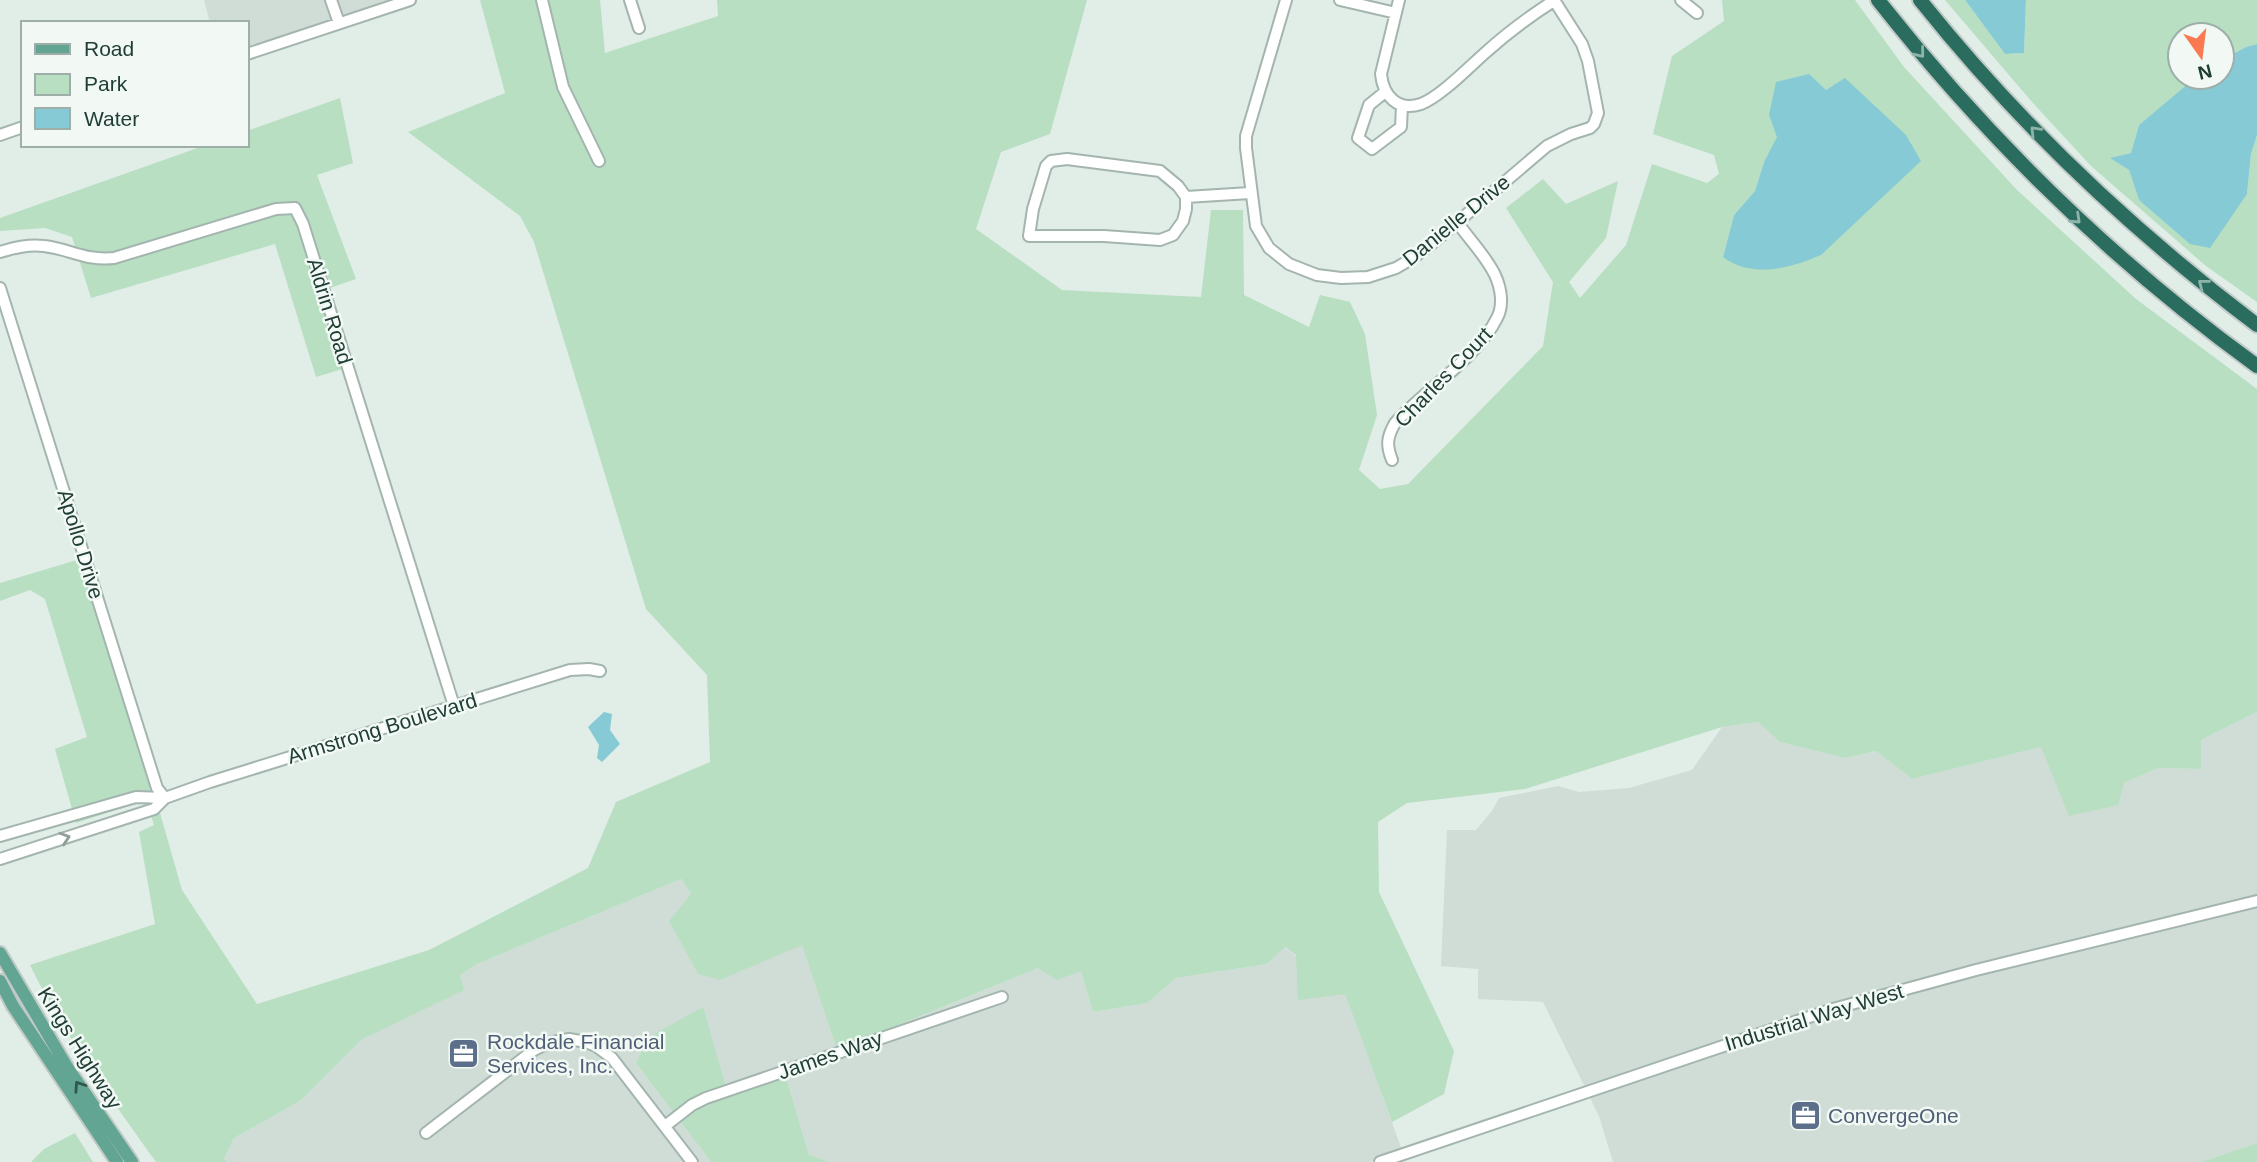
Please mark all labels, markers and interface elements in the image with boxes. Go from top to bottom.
legend [21,21,248,147]
north arrow [2166,21,2236,91]
text: Road [84,37,134,60]
one-way arrow [1912,45,1924,58]
text: N [2196,60,2214,84]
text: Park [84,72,128,95]
text: Water [84,107,139,130]
one-way arrow [2030,126,2043,139]
street label: Danielle Drive [1398,170,1514,270]
one-way arrow [2068,210,2081,223]
street label: Aldrin Road [303,255,357,367]
one-way arrow [2198,279,2210,292]
street label: Charles Court [1390,322,1496,432]
street label: Apollo Drive [53,487,109,601]
street label: Armstrong Boulevard [284,688,480,768]
one-way arrow [59,831,71,846]
street label: Industrial Way West [1722,979,1906,1055]
street label: Kings Highway [33,983,127,1113]
street label: James Way [775,1026,886,1084]
place label: Rockdale Financial Services, Inc. [487,1030,664,1077]
office icon: Rockdale Financial Services, Inc. [447,1036,481,1070]
one-way arrow [74,1080,87,1093]
office icon: ConvergeOne [1788,1098,1822,1132]
place label: ConvergeOne [1828,1104,1959,1127]

